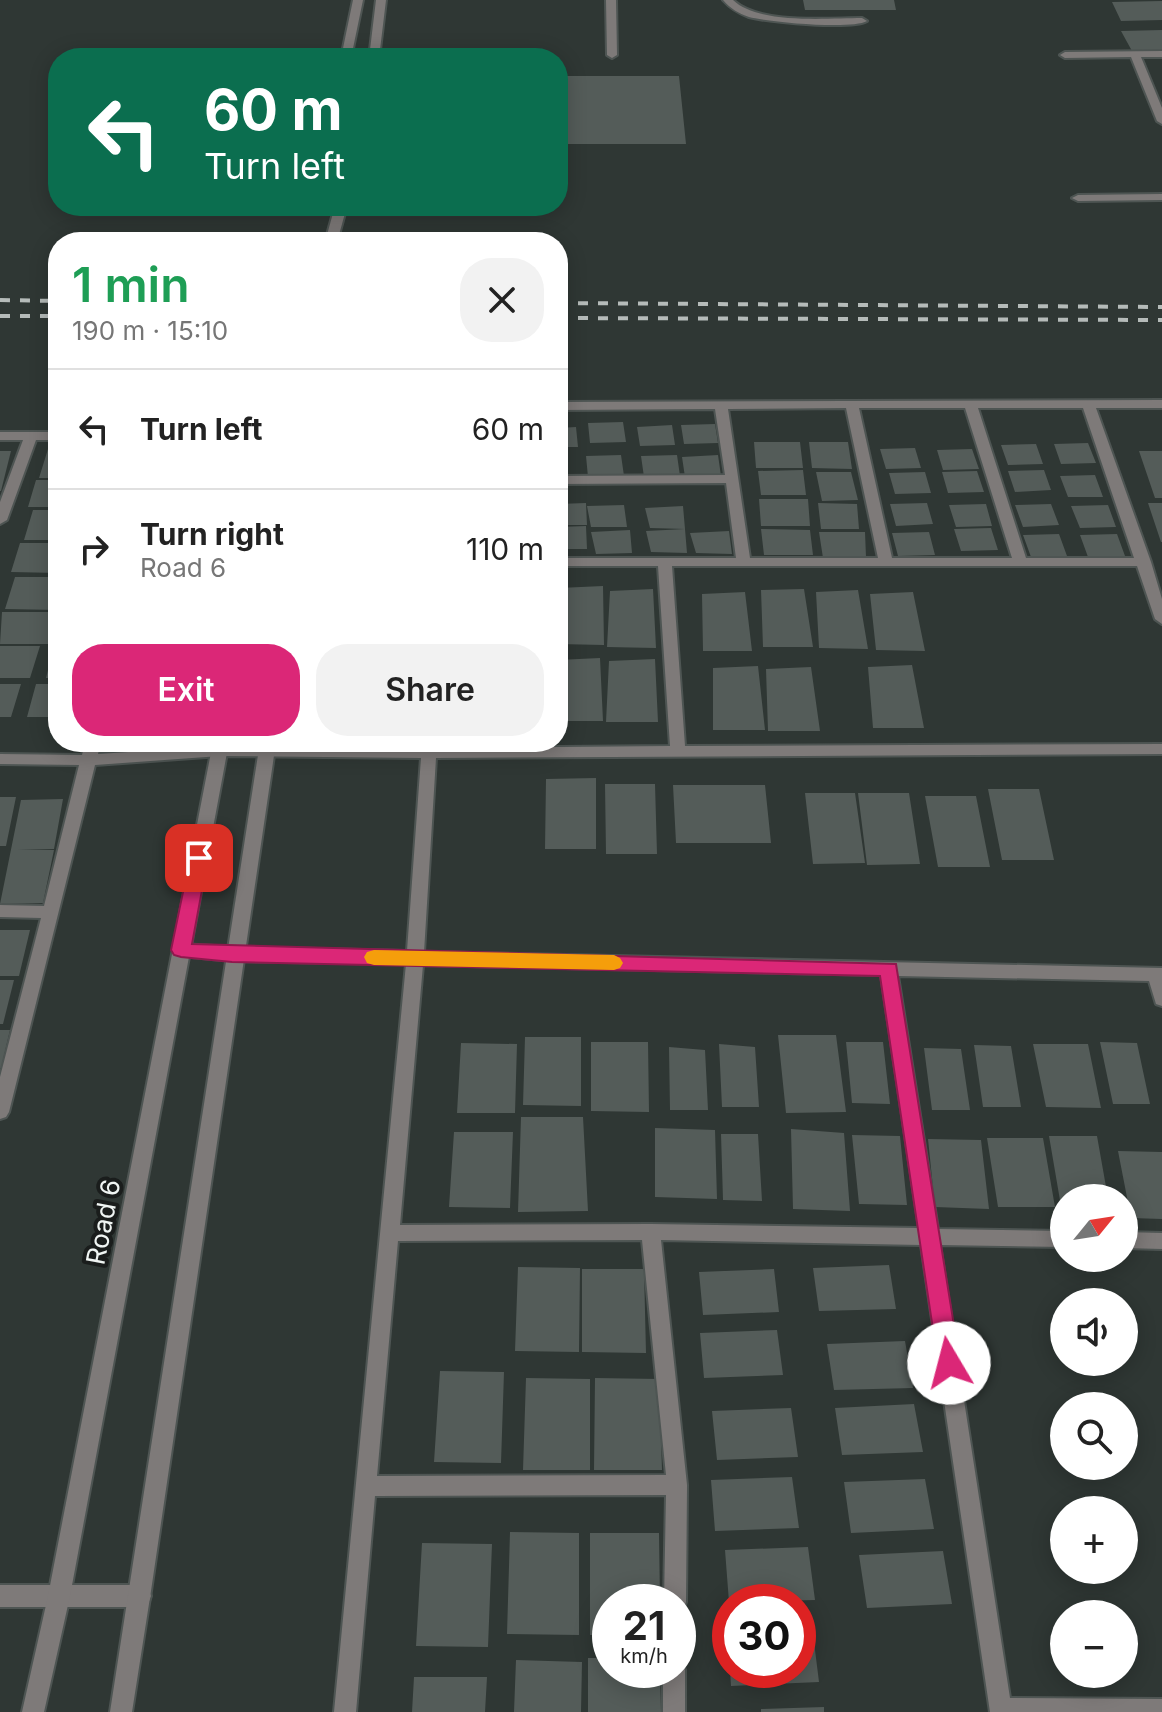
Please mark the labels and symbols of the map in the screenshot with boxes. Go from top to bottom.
pin [165,824,233,892]
street label: Road 6 [80,1177,126,1267]
north arrow [1050,1184,1138,1272]
position arrow [907,1321,991,1405]
speed limit sign: 30 [712,1584,816,1688]

